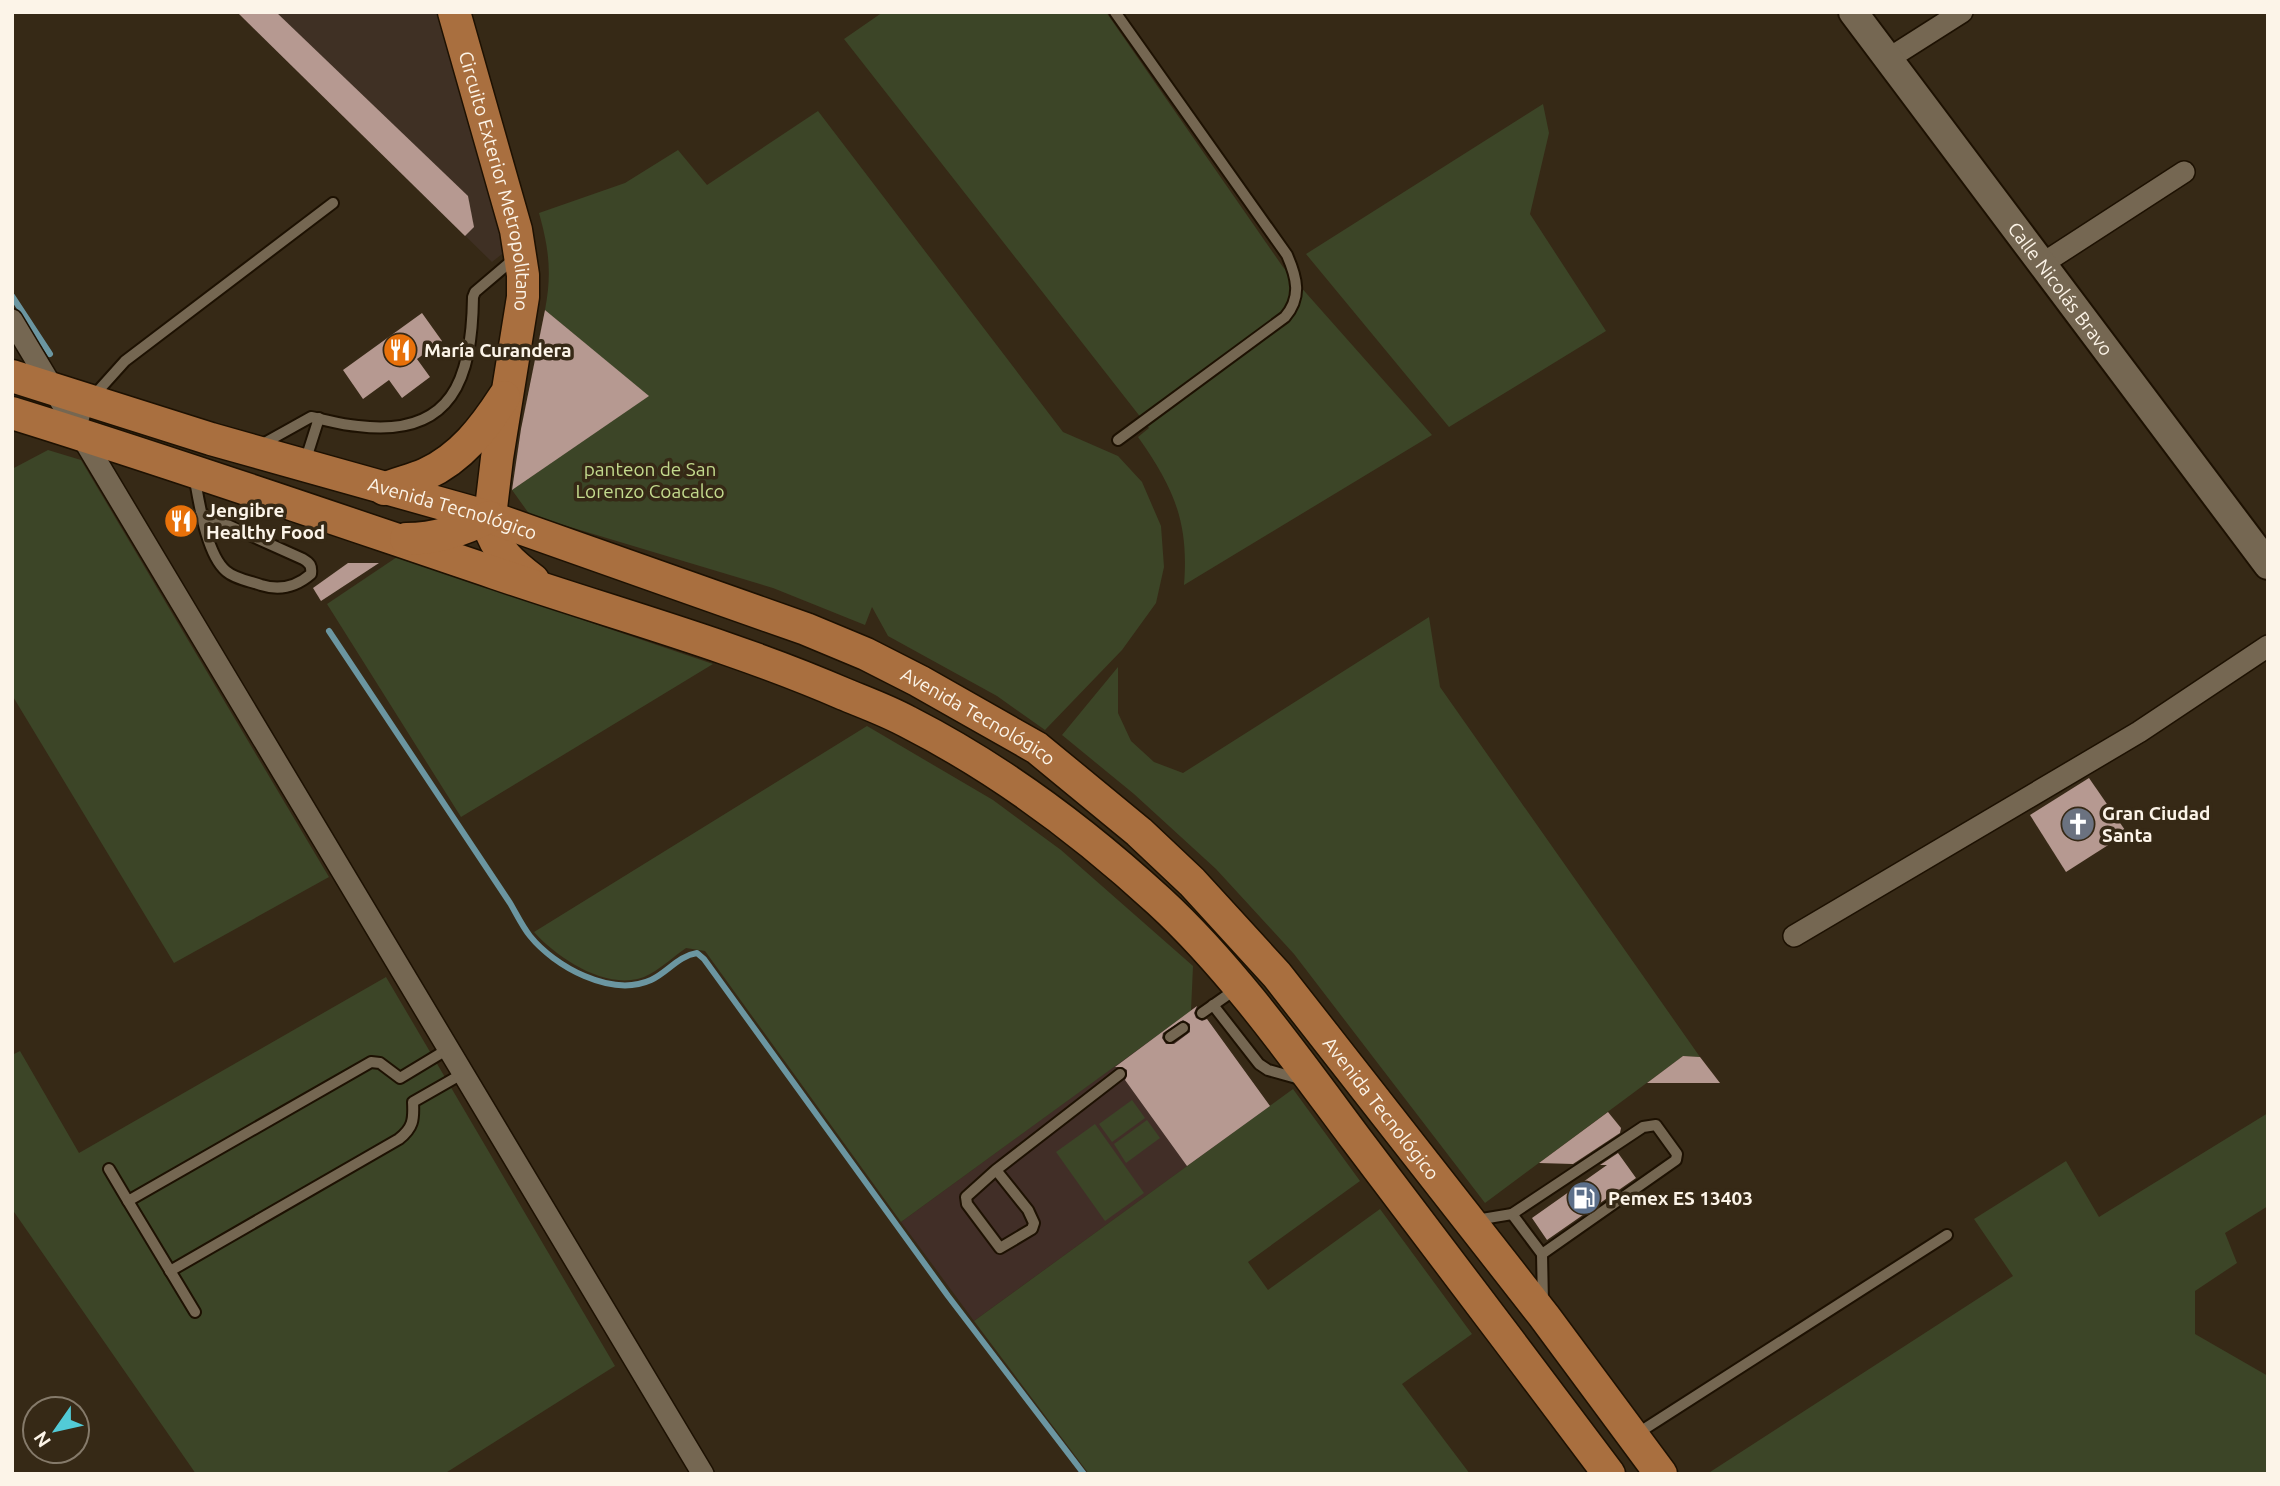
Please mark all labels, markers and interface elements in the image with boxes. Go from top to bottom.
street label: Circuito Exterior Metropolitano [455,49,534,313]
street label: Calle Nicolás Bravo [2004,218,2118,360]
restaurant icon: María Curandera [381,331,419,369]
place label: María Curandera [424,339,572,361]
park label: panteon de San Lorenzo Coacalco [575,458,725,502]
street label: Avenida Tecnológico [366,473,540,544]
place label: Jengibre Healthy Food [206,499,325,543]
restaurant icon: Jengibre Healthy Food [162,502,200,540]
street label: Avenida Tecnológico [897,663,1060,770]
place label: Gran Ciudad Santa [2102,802,2210,846]
church icon: Gran Ciudad Santa [2059,805,2097,843]
street label: Avenida Tecnológico [1319,1032,1444,1184]
fuel station icon: Pemex ES 13403 [1565,1179,1603,1217]
place label: Pemex ES 13403 [1608,1187,1753,1209]
north arrow [21,1395,91,1465]
text: N [29,1427,55,1452]

